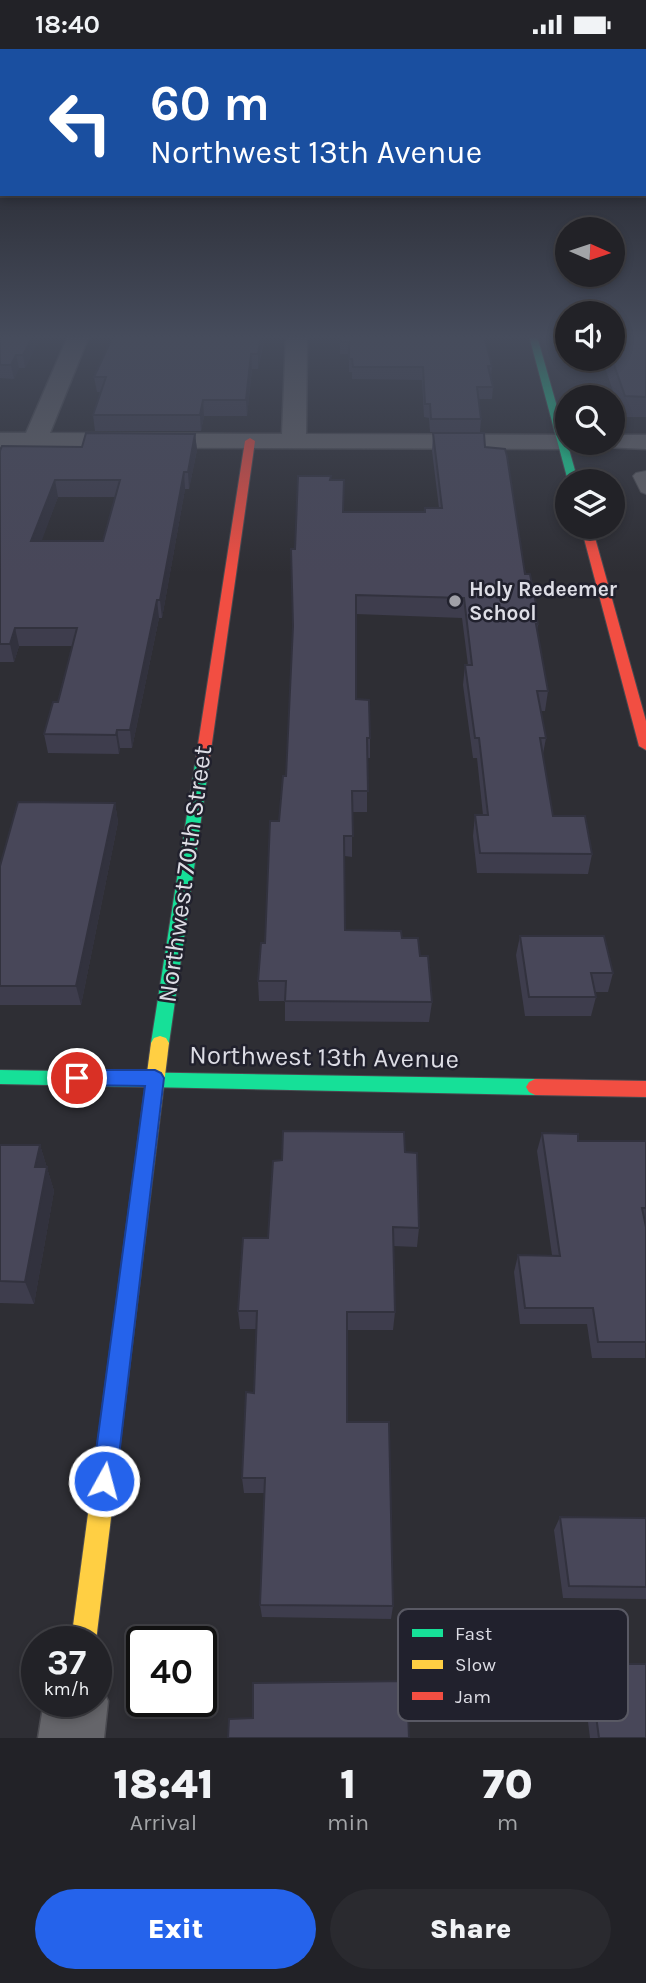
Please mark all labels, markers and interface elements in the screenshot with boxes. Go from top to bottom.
text: 18:40 [35,9,100,40]
text: 60 m [150,75,270,132]
icon: left [35,77,126,168]
text: Northwest 13th Avenue [150,134,482,171]
north arrow [555,217,625,287]
map controls [555,217,625,539]
button: sound [555,301,625,371]
button: search [555,385,625,455]
button: layers [555,469,625,539]
place label: Holy Redeemer School [469,577,618,625]
marker: Holy Redeemer School [447,593,463,609]
street label: Northwest 70th Street [152,743,218,1005]
street label: Northwest 13th Avenue [189,1039,459,1075]
pin [47,1048,107,1108]
icon: arrive [58,1059,96,1097]
position arrow [67,1444,141,1518]
legend [398,1609,628,1721]
text: Fast [455,1623,492,1645]
speed limit sign: 40 [126,1626,217,1717]
text: 37 [47,1642,86,1683]
text: Slow [455,1654,496,1676]
text: km/h [44,1678,89,1700]
text: Jam [455,1686,491,1708]
text: 18:41 [113,1759,214,1809]
text: 1 [340,1759,356,1809]
text: 70 [482,1759,533,1809]
text: Arrival [130,1809,197,1836]
text: min [327,1809,369,1836]
text: m [497,1809,518,1836]
button: Exit [35,1889,316,1969]
button: Share [330,1889,611,1969]

